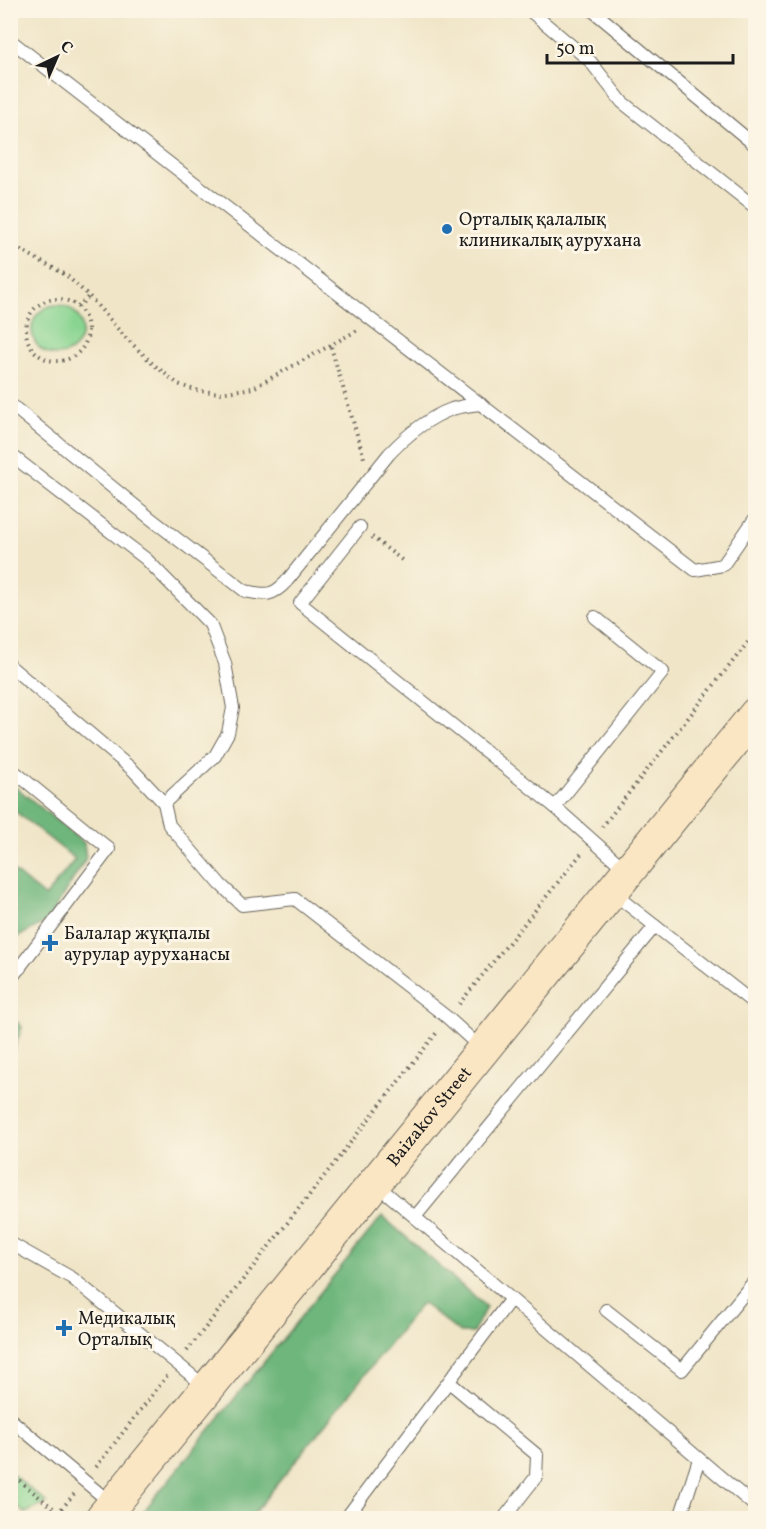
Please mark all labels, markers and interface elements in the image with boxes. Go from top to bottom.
north arrow [27,27,87,87]
scale bar [547,27,733,65]
text: С [55,36,77,59]
text: 50 m [556,37,595,62]
place label: Орталық қалалық клиникалық аурухана [459,208,642,254]
marker: Орталық қалалық клиникалық аурухана [440,222,454,236]
place label: Балалар жұқпалы аурулар ауруханасы [64,922,230,968]
marker: Балалар жұқпалы аурулар ауруханасы [41,934,59,952]
street label: Baizakov Street [382,1062,478,1172]
place label: Медикалық Орталық [78,1307,175,1353]
marker: Медикалық Орталық [55,1319,73,1337]

